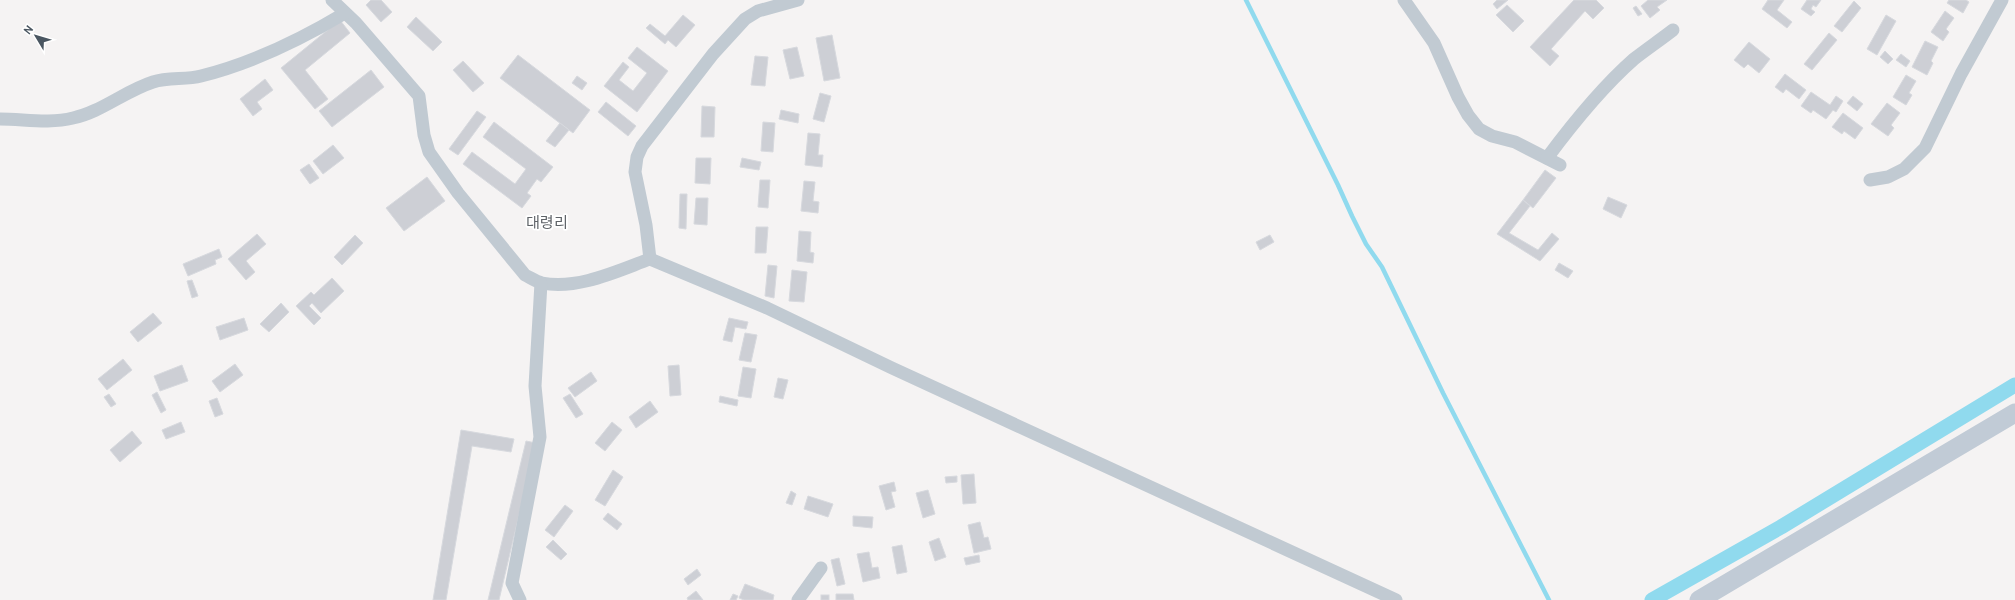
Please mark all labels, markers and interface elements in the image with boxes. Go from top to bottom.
north arrow [16,16,56,56]
text: N [20,22,36,37]
district label: 대령리 [526,214,568,232]

